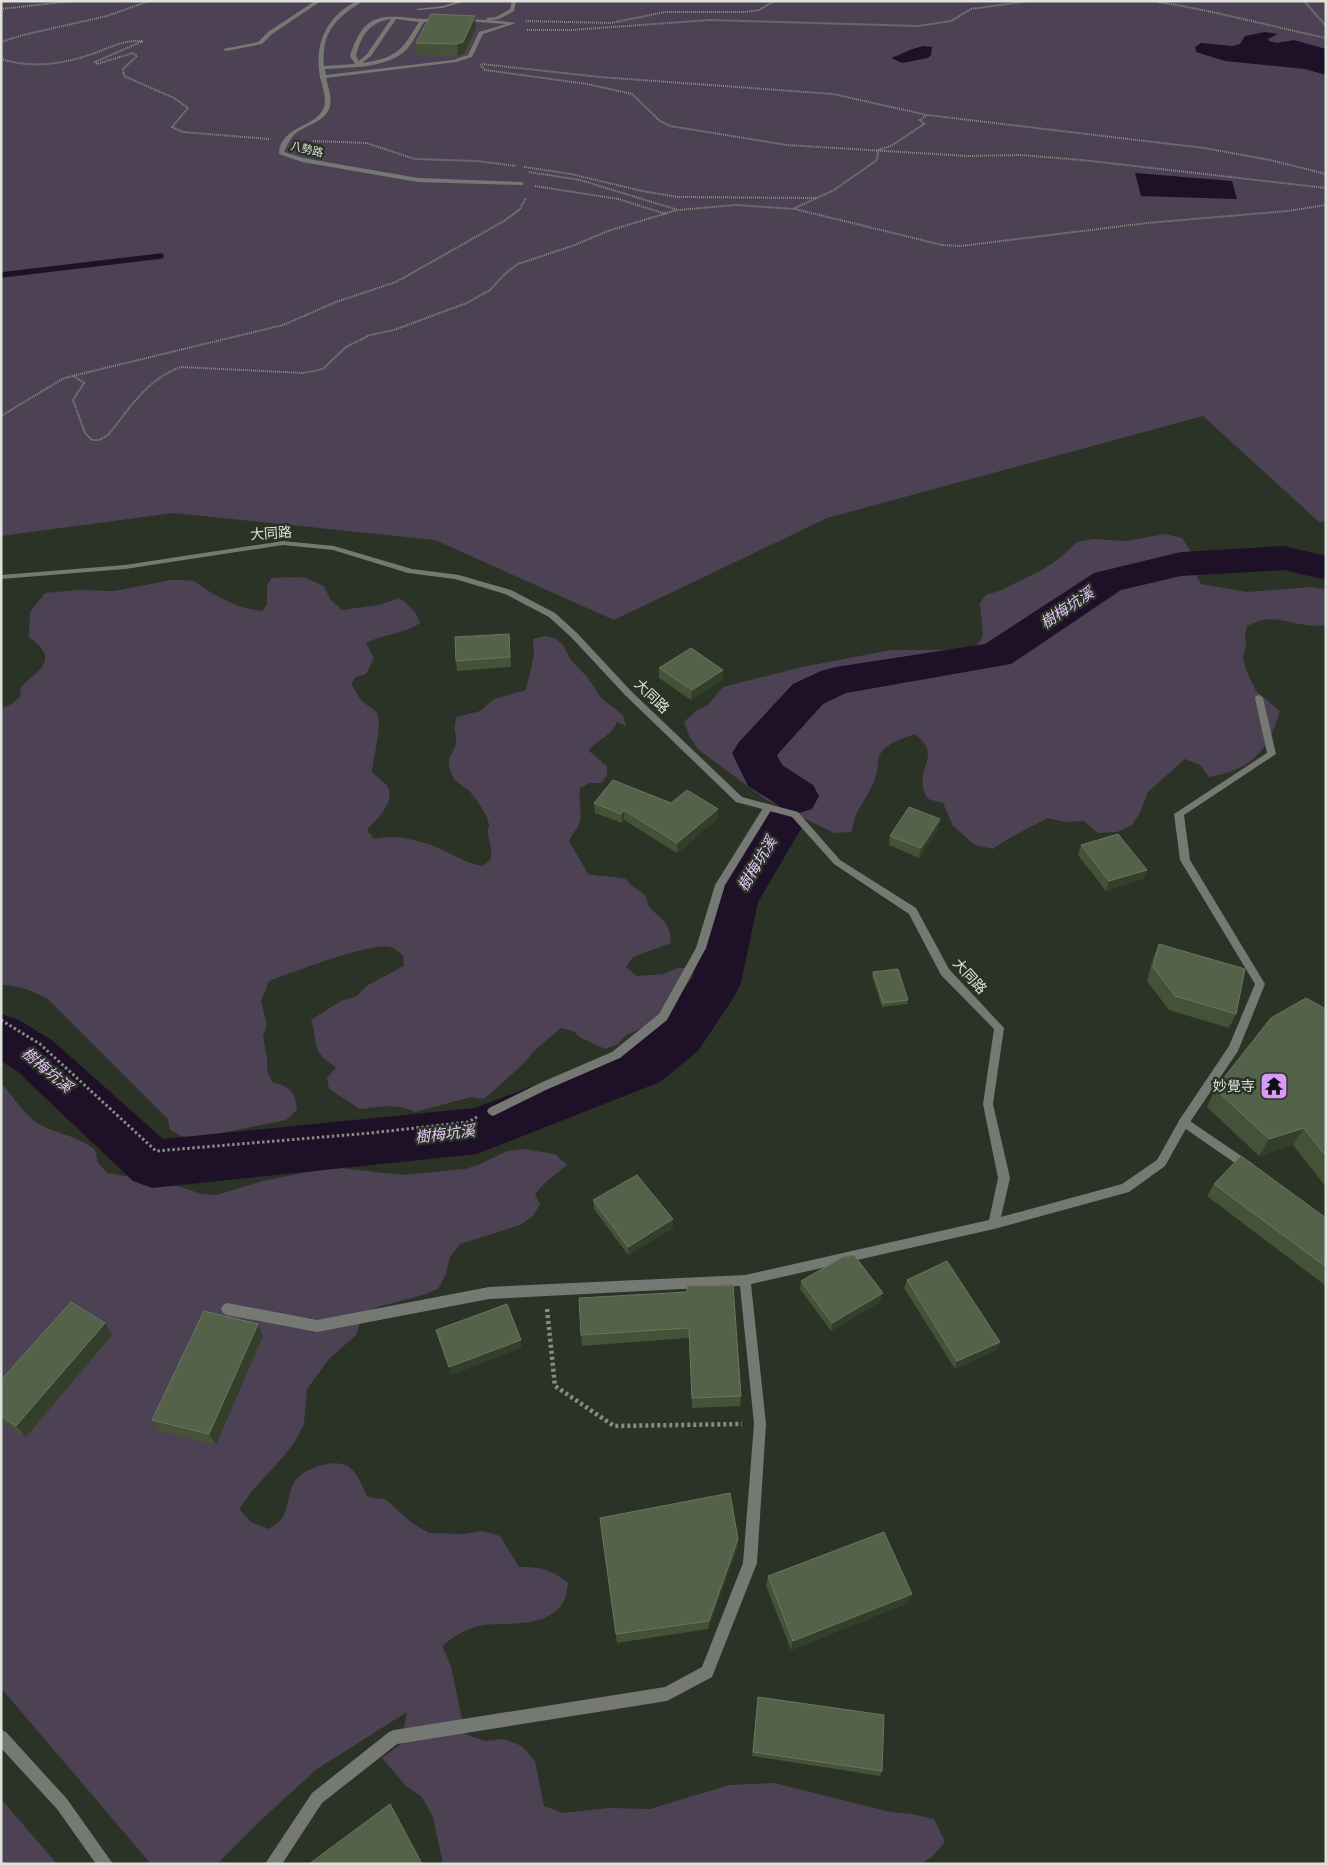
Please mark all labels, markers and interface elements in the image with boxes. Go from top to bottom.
street label: 八勢路 [289,139,324,160]
street label: 大同路 [249,524,293,543]
water label: 樹梅坑溪 [1037,583,1099,632]
street label: 大同路 [631,676,673,717]
water label: 樹梅坑溪 [734,832,781,894]
street label: 大同路 [949,955,990,998]
water label: 樹梅坑溪 [18,1044,77,1097]
temple icon: 妙覺寺 [1259,1071,1289,1101]
place label: 妙覺寺 [1213,1078,1255,1095]
water label: 樹梅坑溪 [414,1121,478,1147]

